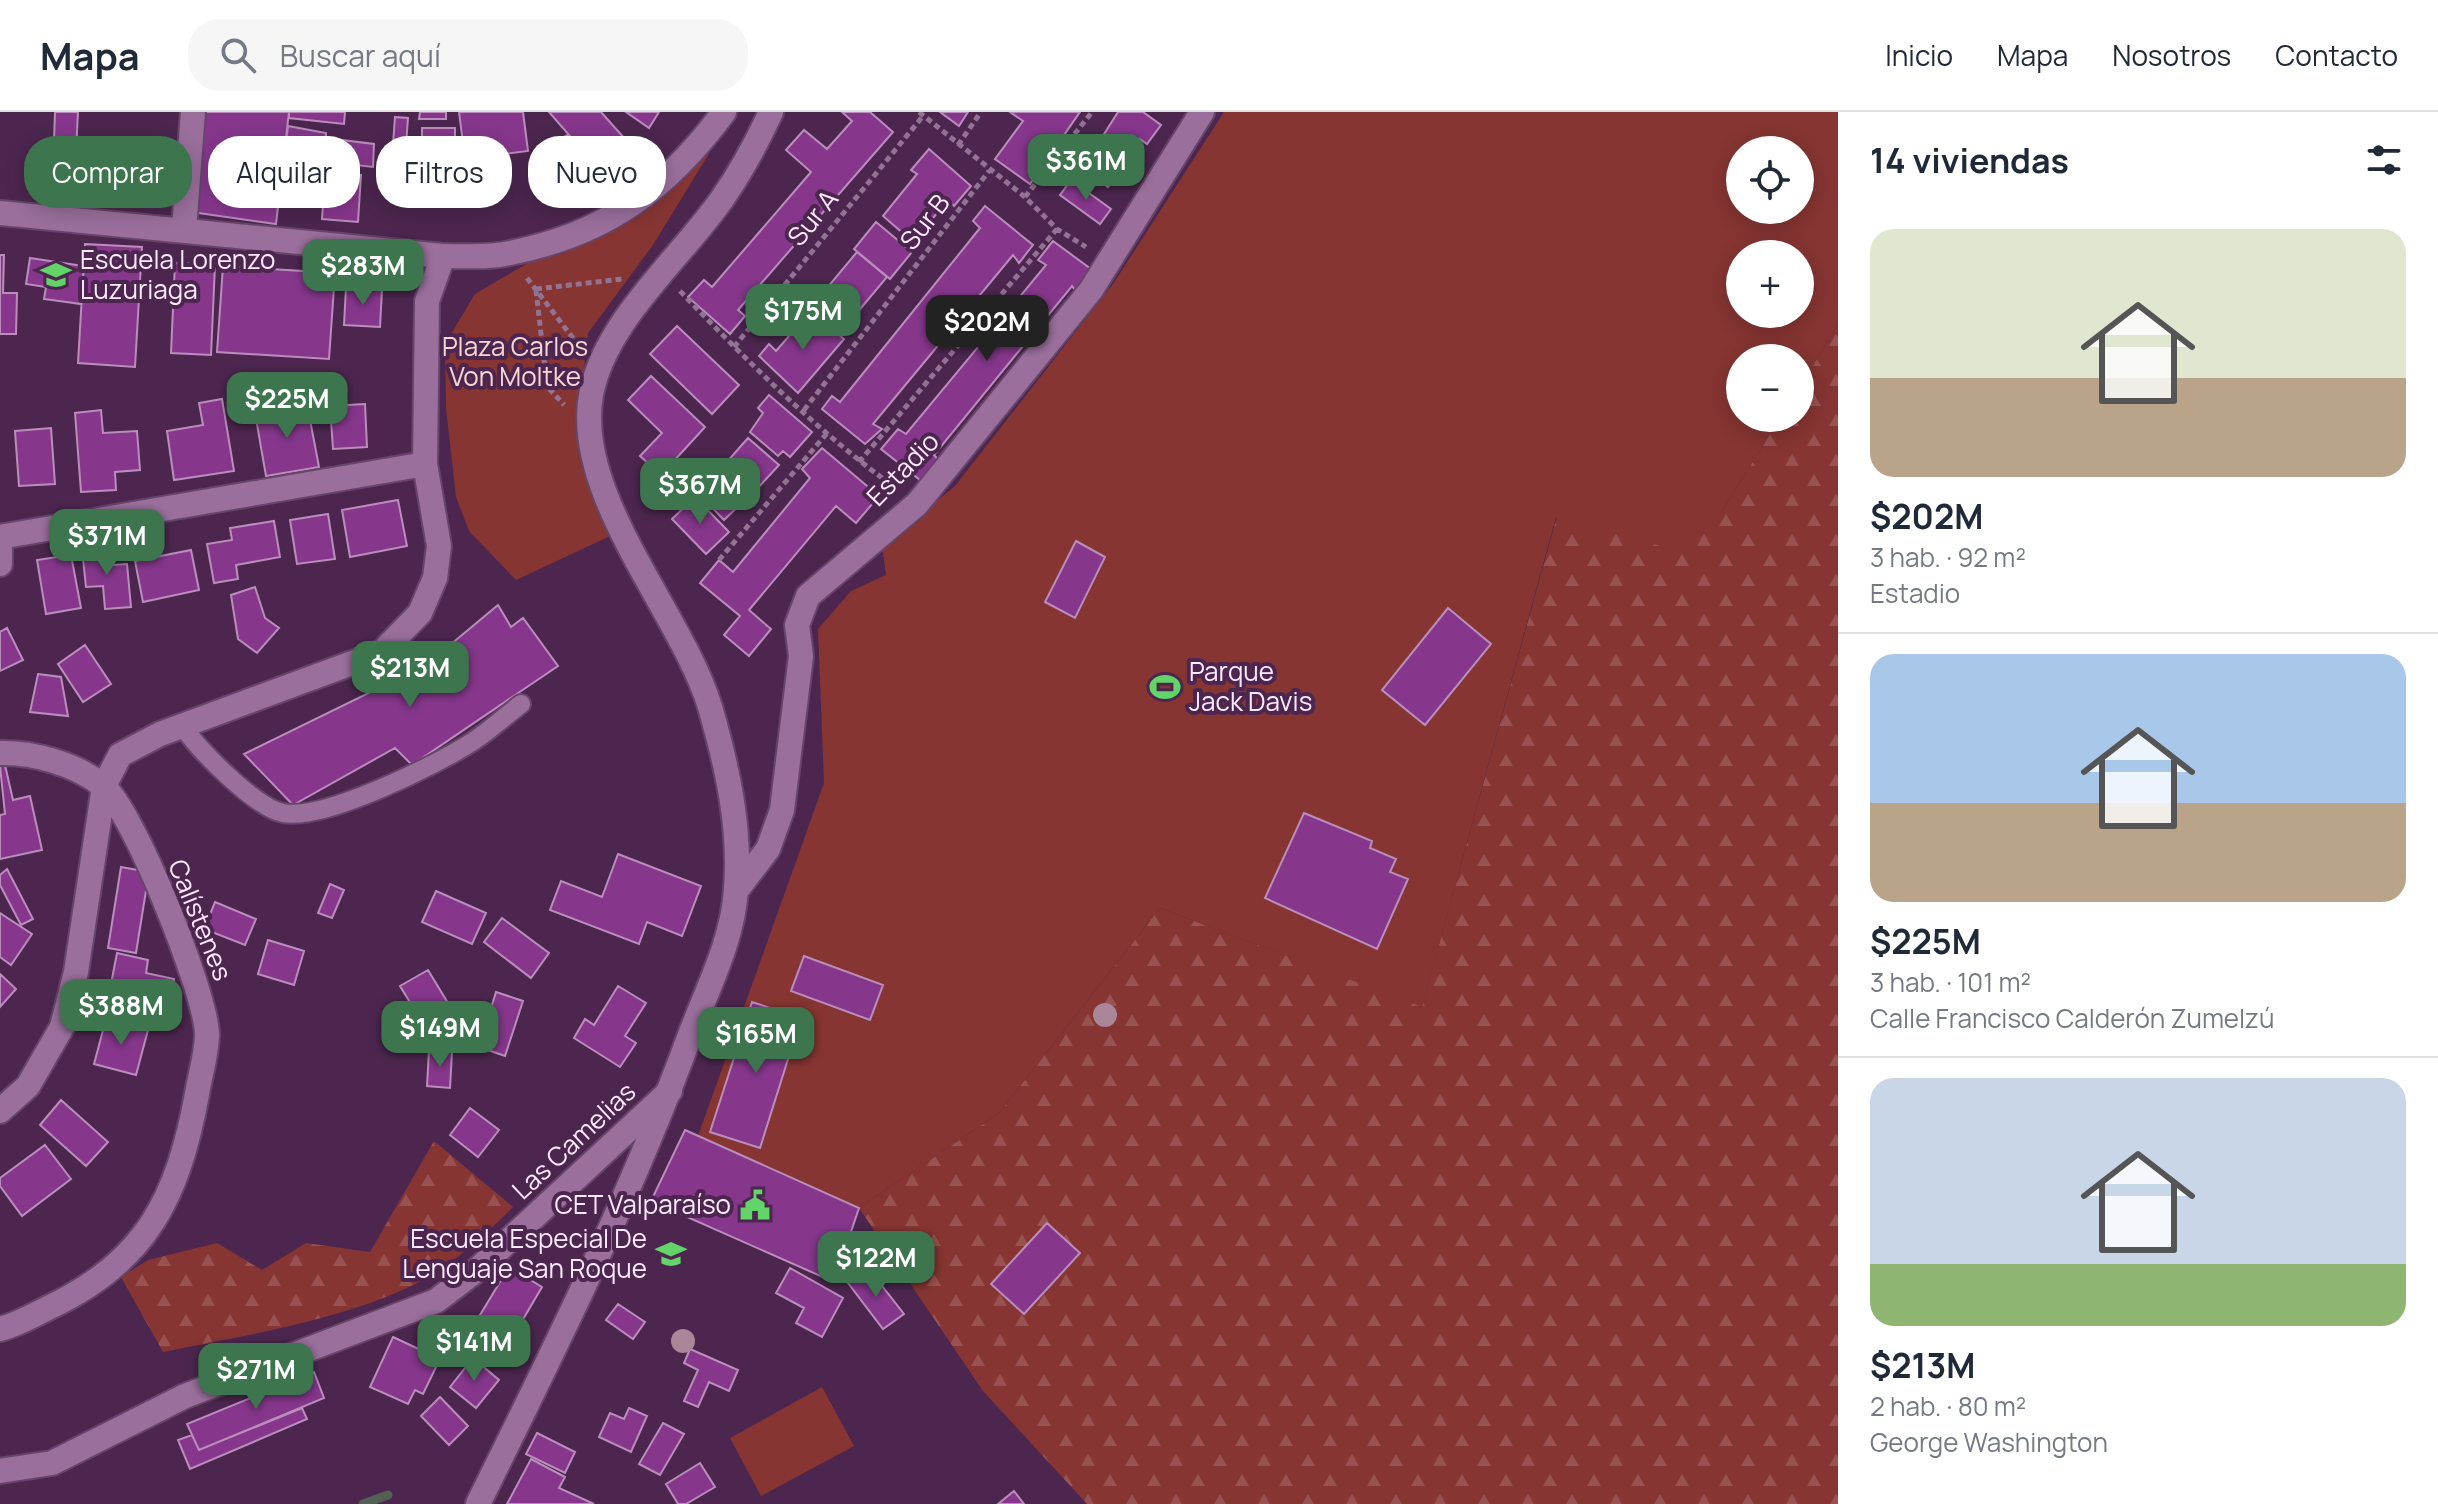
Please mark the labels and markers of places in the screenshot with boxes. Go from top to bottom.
pin: $361M [1030,134,1142,202]
pin: $283M [307,239,419,307]
place label: Escuela Lorenzo Luzuriaga [80,241,275,307]
school or university icon: Escuela Lorenzo Luzuriaga [39,258,73,292]
pin: $175M [747,284,859,352]
pin: $202M [931,295,1043,363]
pin: $225M [231,372,343,440]
pin: $367M [644,458,756,526]
pin: $371M [51,509,163,577]
pin: $213M [354,641,466,709]
place label: Parque Jack Davis [1189,653,1312,719]
sports icon: Parque Jack Davis [1148,670,1182,704]
pin: $388M [65,979,177,1047]
pin: $149M [384,1001,496,1069]
pin: $165M [700,1007,812,1075]
place label: CET Valparaíso [554,1186,731,1222]
public building icon: CET Valparaíso [738,1188,772,1222]
place label: Escuela Especial De Lenguaje San Roque [402,1220,647,1286]
pin: $122M [820,1231,932,1299]
school or university icon: Escuela Especial De Lenguaje San Roque [654,1237,688,1271]
pin: $141M [418,1315,530,1383]
pin: $271M [200,1343,312,1411]

